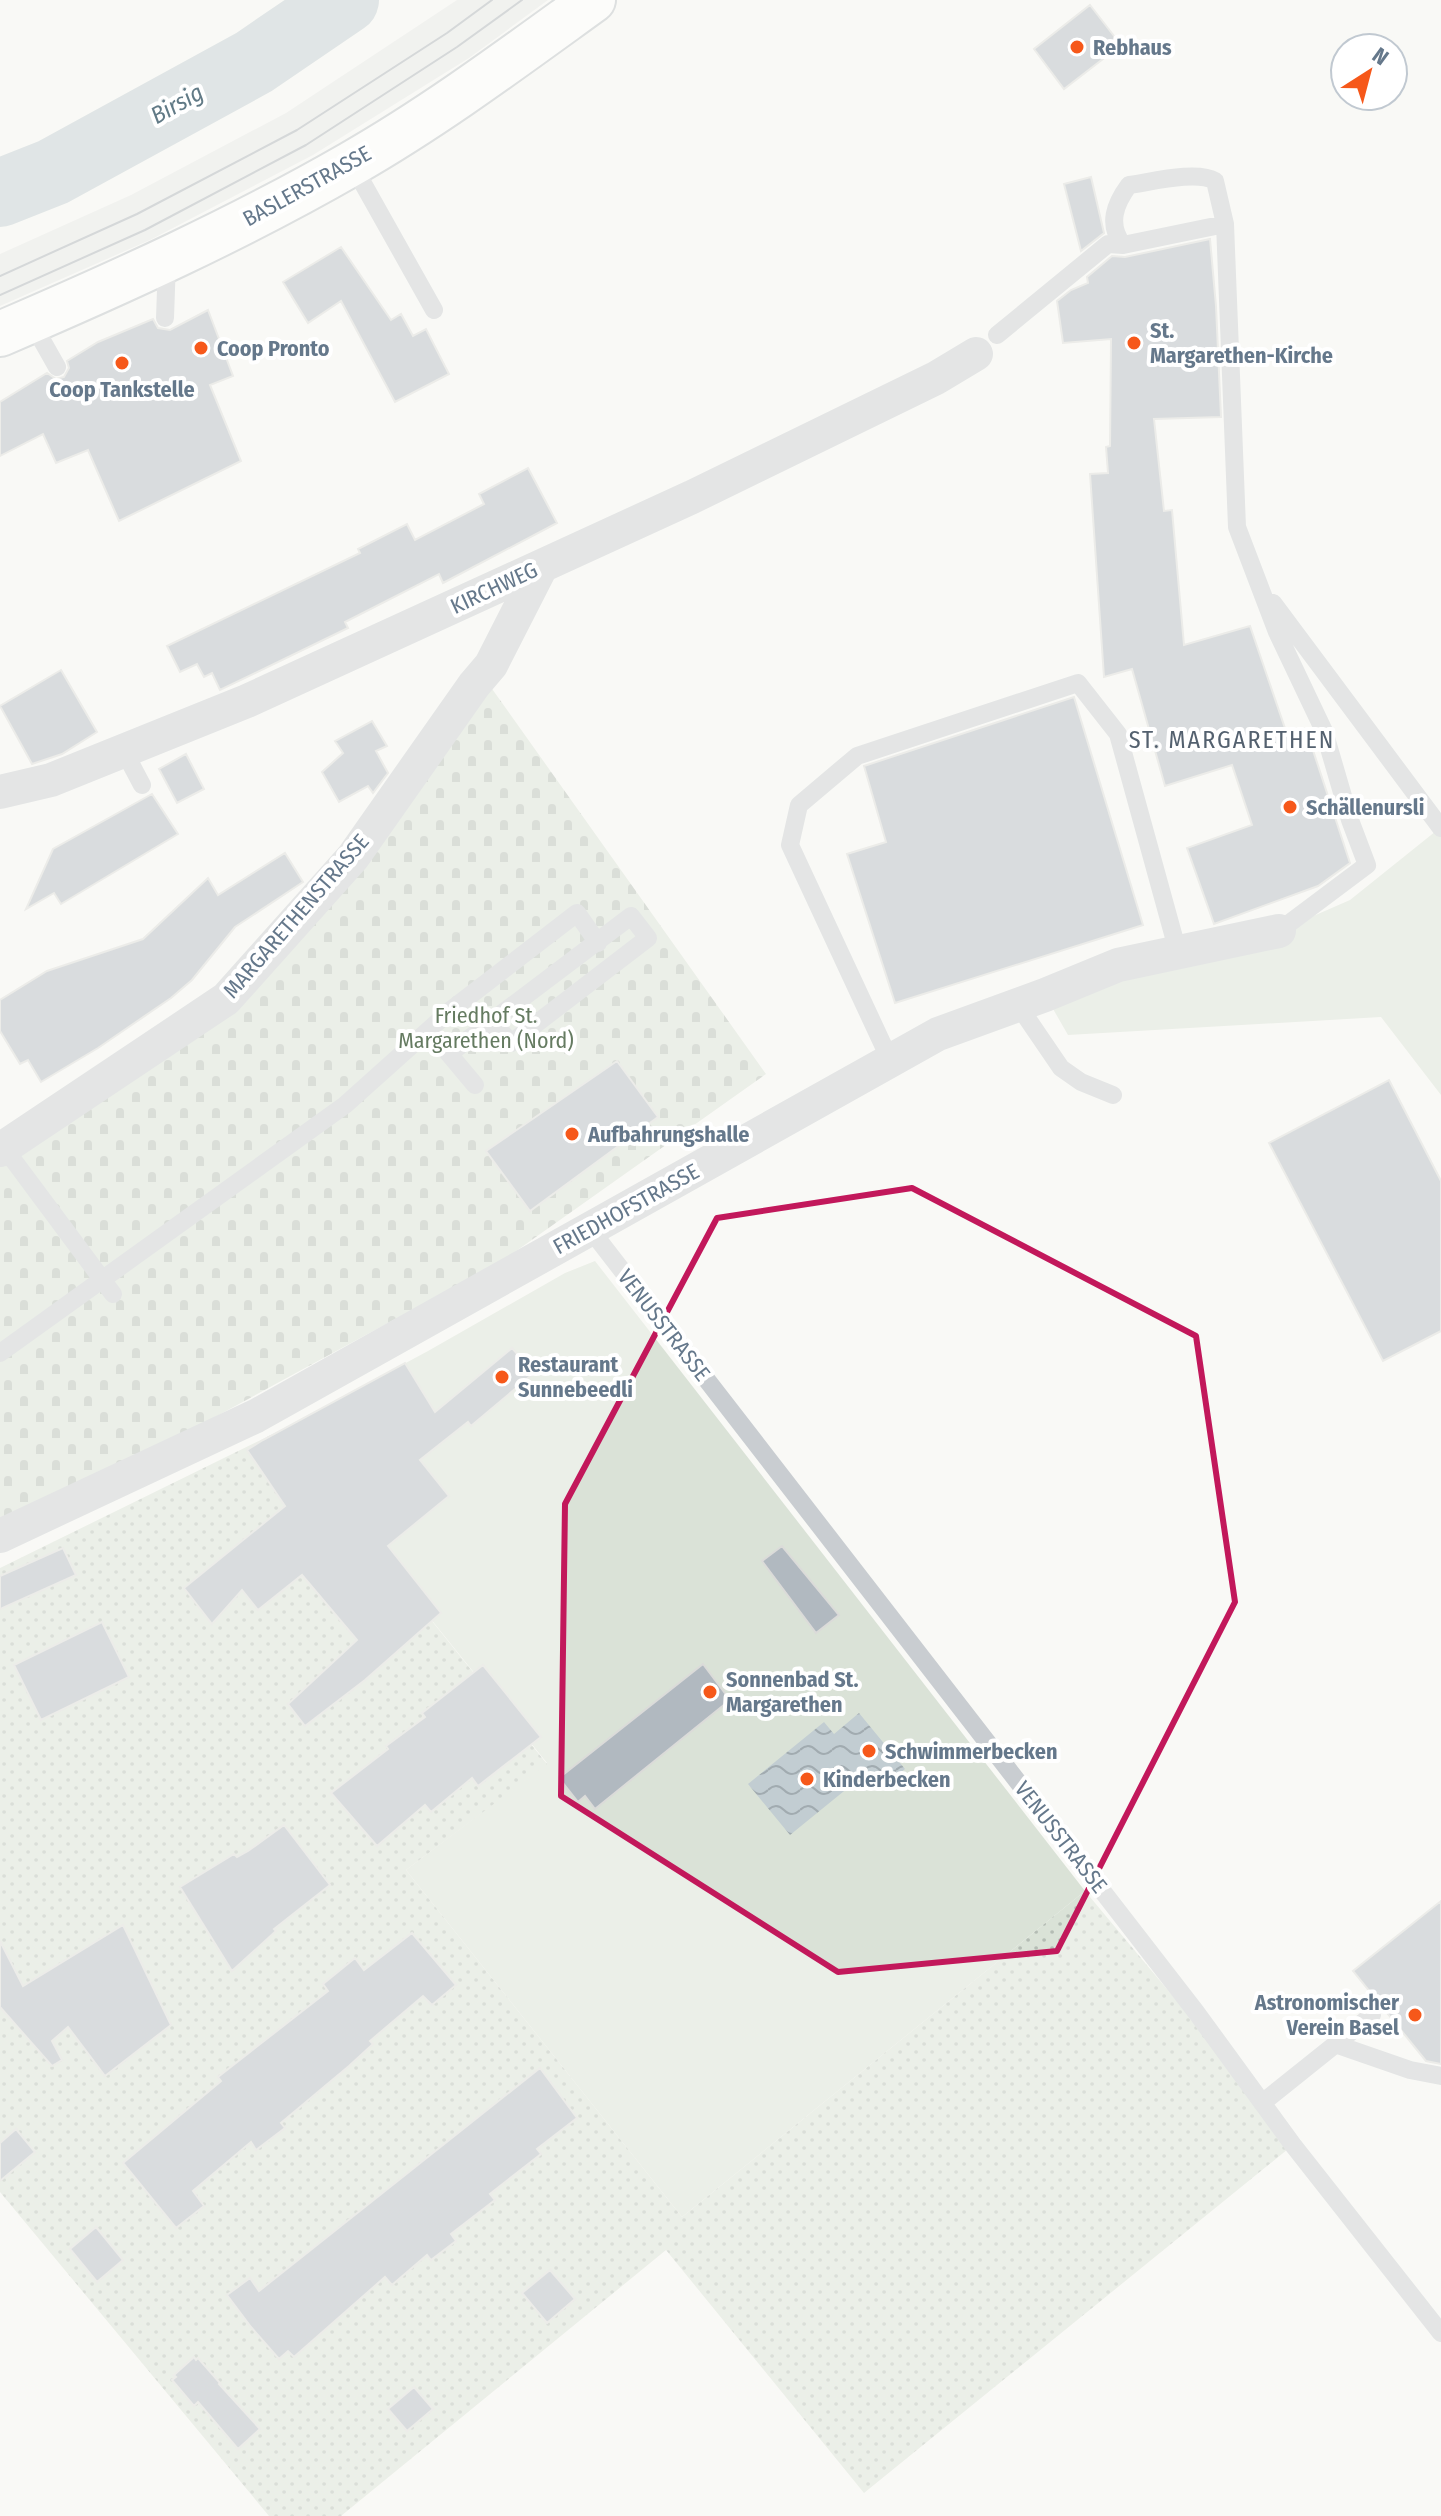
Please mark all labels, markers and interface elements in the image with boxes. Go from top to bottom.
north arrow [1329,32,1409,112]
place label: Rebhaus [1093,34,1172,61]
marker: Rebhaus [1068,38,1086,56]
text: N [1367,41,1394,71]
water label: Birsig [146,78,208,130]
street label: BASLERSTRASSE [238,140,376,232]
place label: St. Margarethen-Kirche [1150,317,1333,369]
marker: St. Margarethen-Kirche [1125,334,1143,352]
place label: Coop Pronto [217,335,330,362]
marker: Coop Pronto [192,339,210,357]
marker: Coop Tankstelle [113,354,131,372]
place label: Coop Tankstelle [49,376,195,403]
street label: KIRCHWEG [446,556,542,620]
district label: ST. MARGARETHEN [1129,726,1335,754]
place label: Schällenursli [1306,794,1424,821]
marker: Schällenursli [1281,798,1299,816]
street label: MARGARETHENSTRASSE [217,828,375,1004]
park label: Friedhof St. Margarethen (Nord) [398,1002,574,1054]
place label: Aufbahrungshalle [587,1121,750,1148]
marker: Aufbahrungshalle [563,1125,581,1143]
street label: FRIEDHOFSTRASSE [548,1158,704,1260]
street label: VENUSSTRASSE [612,1264,716,1386]
place label: Restaurant Sunnebeedli [518,1351,633,1403]
marker: Restaurant Sunnebeedli [493,1368,511,1386]
place label: Sonnenbad St. Margarethen [726,1666,859,1718]
marker: Sonnenbad St. Margarethen [701,1683,719,1701]
place label: Schwimmerbecken [885,1738,1057,1765]
marker: Schwimmerbecken [860,1742,878,1760]
place label: Kinderbecken [823,1766,951,1793]
marker: Kinderbecken [798,1770,816,1788]
street label: VENUSSTRASSE [1009,1776,1113,1898]
place label: Astronomischer Verein Basel [1254,1989,1400,2041]
marker: Astronomischer Verein Basel [1406,2006,1424,2024]

